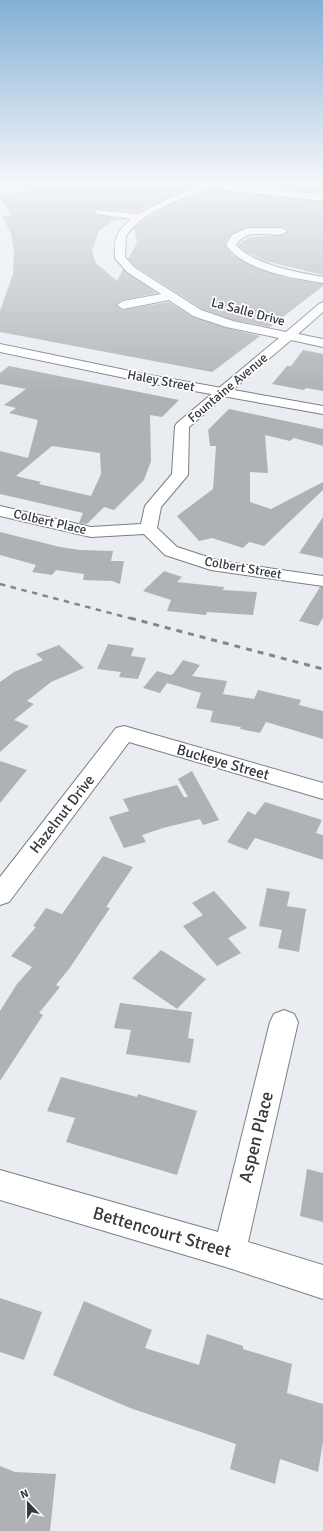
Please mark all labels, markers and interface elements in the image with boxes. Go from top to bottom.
street label: La Salle Drive [209,294,287,330]
street label: Fountaine Avenue [185,350,271,426]
street label: Haley Street [126,367,196,395]
street label: Colbert Place [12,506,88,538]
street label: Colbert Street [203,553,283,583]
street label: Buckeye Street [175,740,271,784]
street label: Hazelnut Drive [26,771,98,857]
street label: Aspen Place [234,1089,278,1185]
street label: Bettencourt Street [90,1202,234,1262]
north arrow [8,1483,48,1523]
text: N [18,1487,30,1502]

